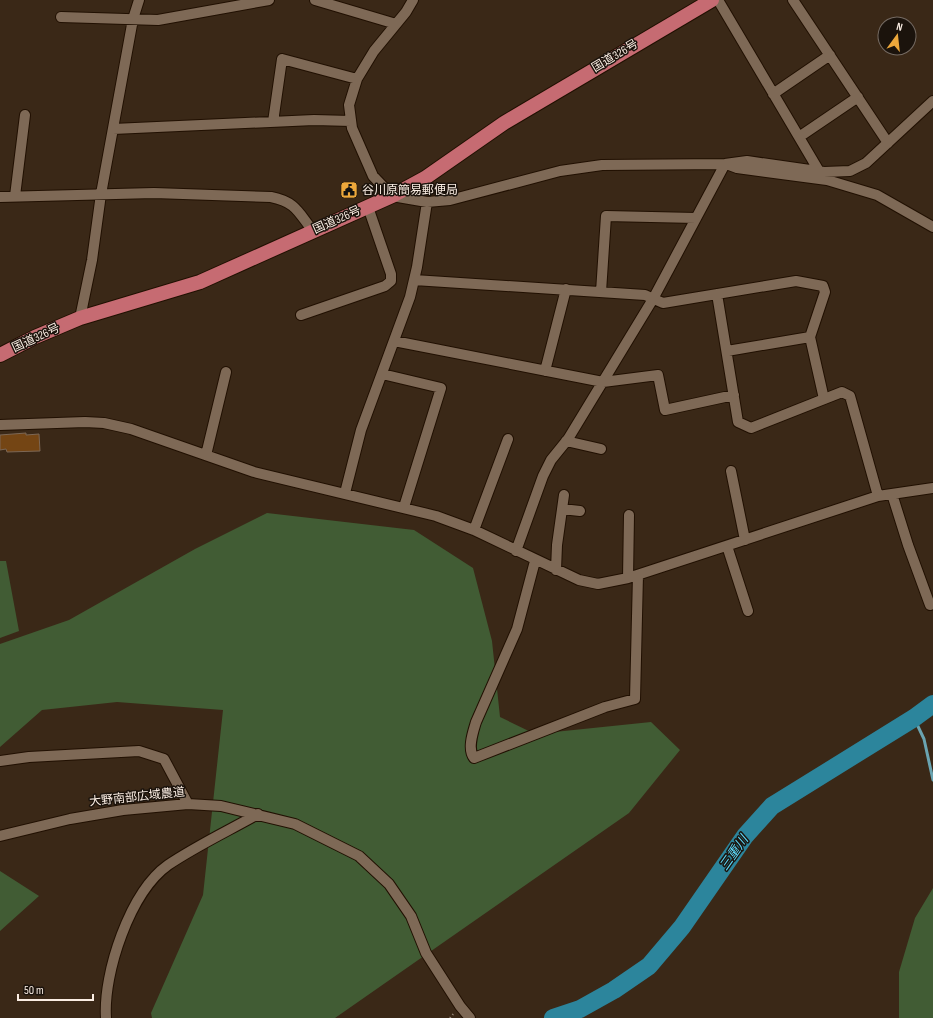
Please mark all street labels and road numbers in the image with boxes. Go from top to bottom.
street label: 国道326号 [589,36,641,76]
street label: 国道326号 [311,203,363,237]
street label: 国道326号 [10,320,62,356]
street label: 大野南部広域農道 [88,785,186,809]

